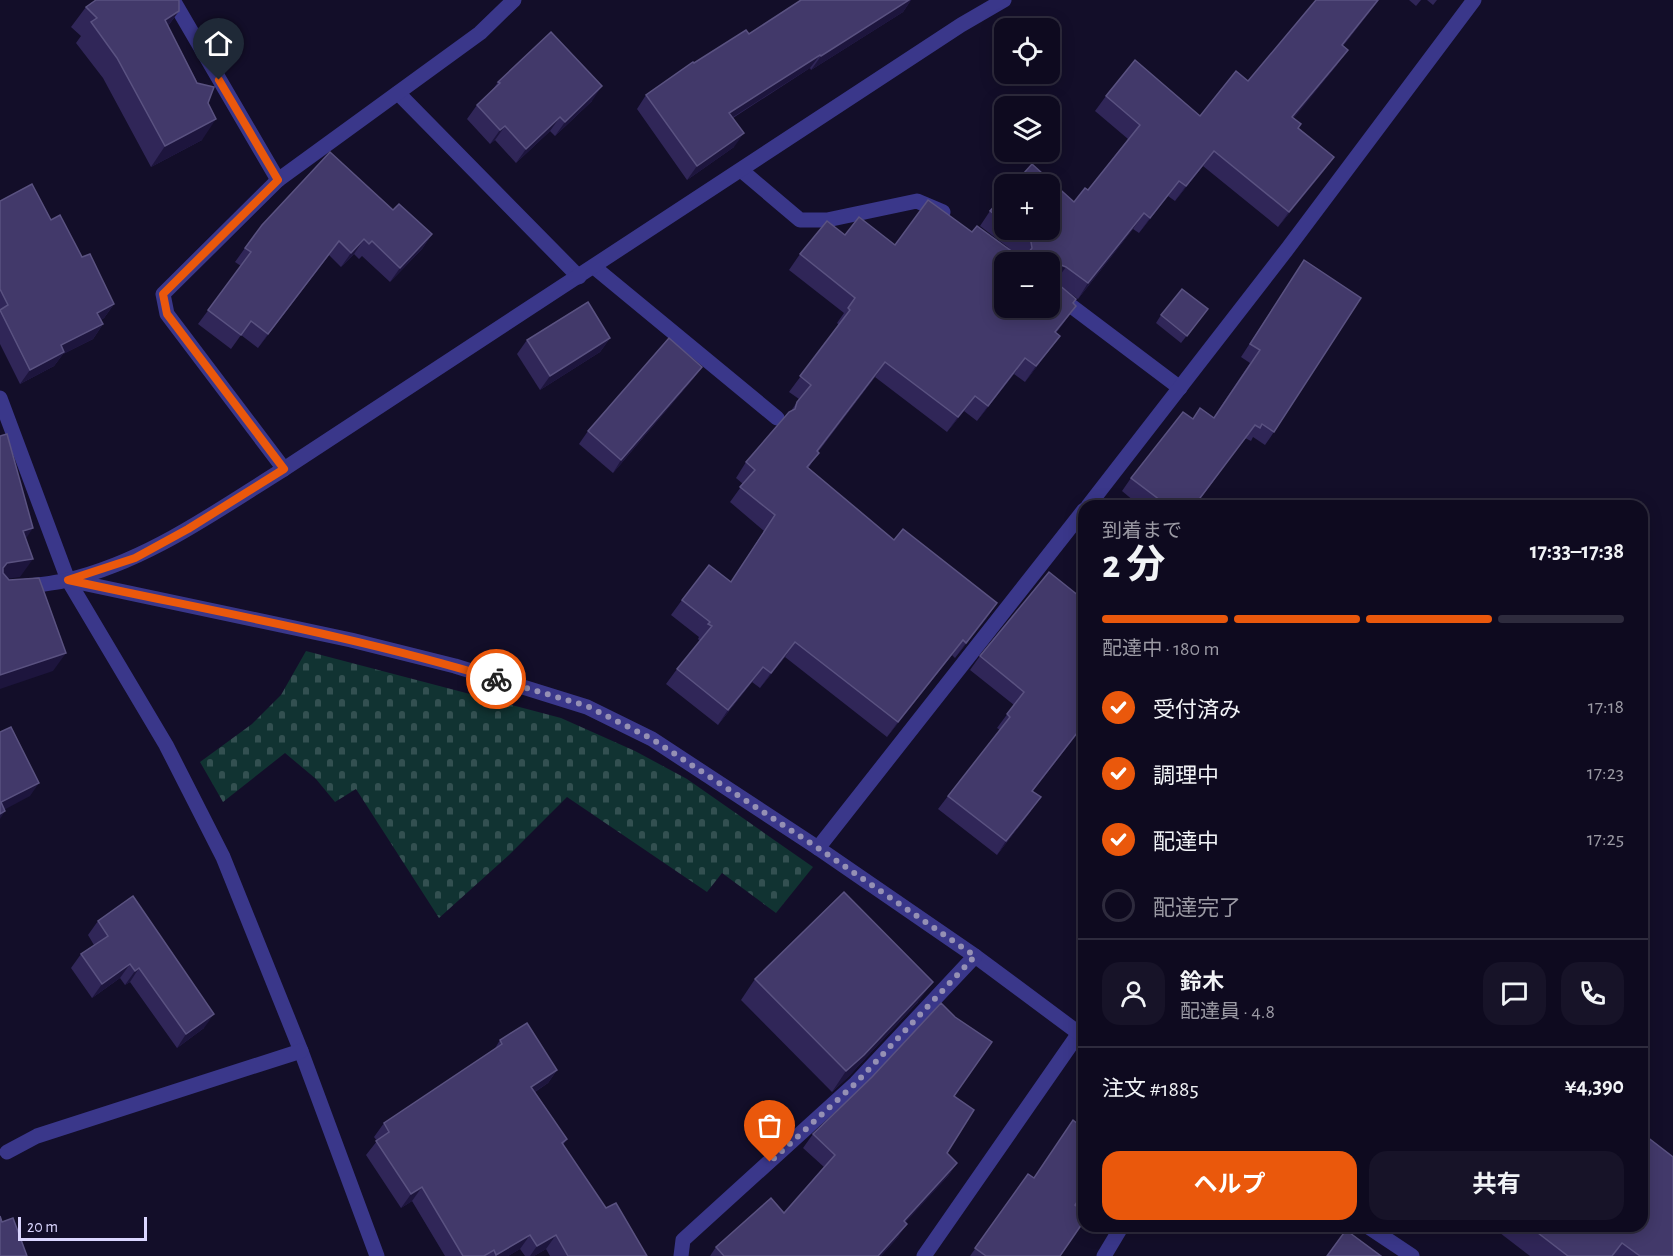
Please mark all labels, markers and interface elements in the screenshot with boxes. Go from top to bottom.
pin [193,18,244,80]
map controls [994,18,1060,318]
button: locate [994,18,1060,84]
icon: home [202,27,235,60]
button: layers [994,96,1060,162]
button: + [994,174,1060,240]
button: − [994,252,1060,318]
text: 到着まで [1102,521,1182,541]
text: 17:33–17:38 [1530,540,1624,562]
text: 2 分 [1102,546,1165,585]
text: 配達中 · 180 m [1102,639,1219,659]
courier [466,649,526,709]
icon: bike [480,663,513,696]
icon: check [1102,691,1135,724]
text: 17:18 [1588,697,1624,717]
text: 受付済み [1153,699,1241,721]
icon: check [1102,757,1135,790]
text: 17:23 [1587,763,1624,783]
text: 調理中 [1153,765,1219,787]
icon: check [1102,823,1135,856]
text: 17:25 [1587,829,1624,849]
text: 配達中 [1153,831,1219,853]
text: 配達完了 [1153,897,1241,919]
button: person [1102,962,1165,1025]
button: chat [1483,962,1546,1025]
button: phone [1561,962,1624,1025]
text: 鈴木 [1180,971,1224,993]
text: 配達員 · 4.8 [1180,1002,1275,1022]
text: ¥4,390 [1565,1075,1624,1097]
text: 注文 #1885 [1102,1078,1199,1100]
pin [744,1100,795,1162]
icon: bag [753,1109,786,1142]
button: ヘルプ [1102,1151,1357,1220]
button: 共有 [1369,1151,1624,1220]
scale bar [18,1214,147,1242]
text: 20 m [27,1219,58,1235]

